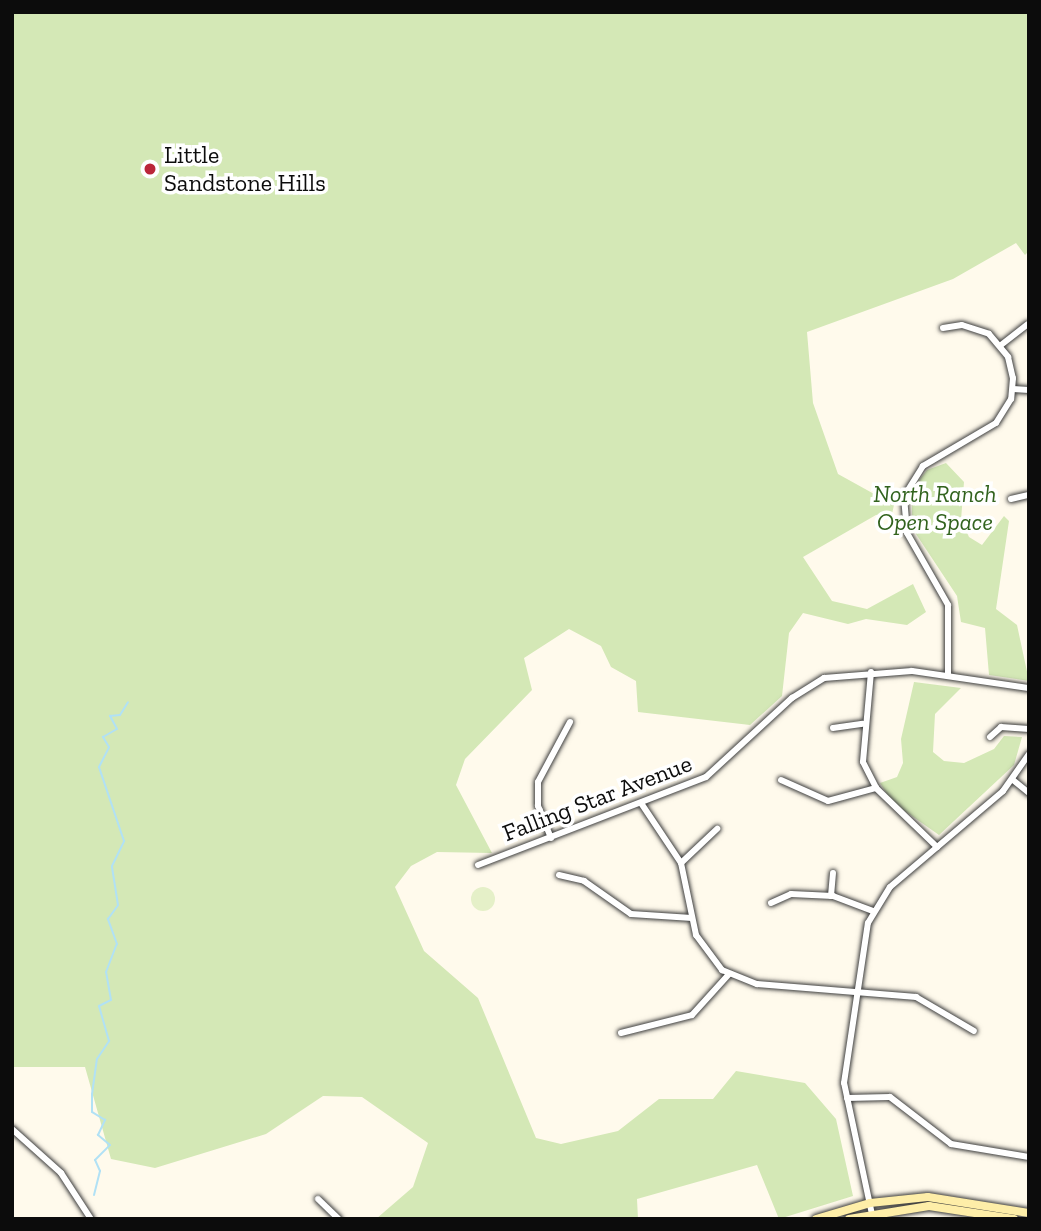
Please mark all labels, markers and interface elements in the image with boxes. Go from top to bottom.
place label: Little Sandstone Hills [164,141,326,197]
marker: Little Sandstone Hills [142,161,158,177]
park label: North Ranch Open Space [873,480,997,536]
street label: Falling Star Avenue [498,748,696,848]

